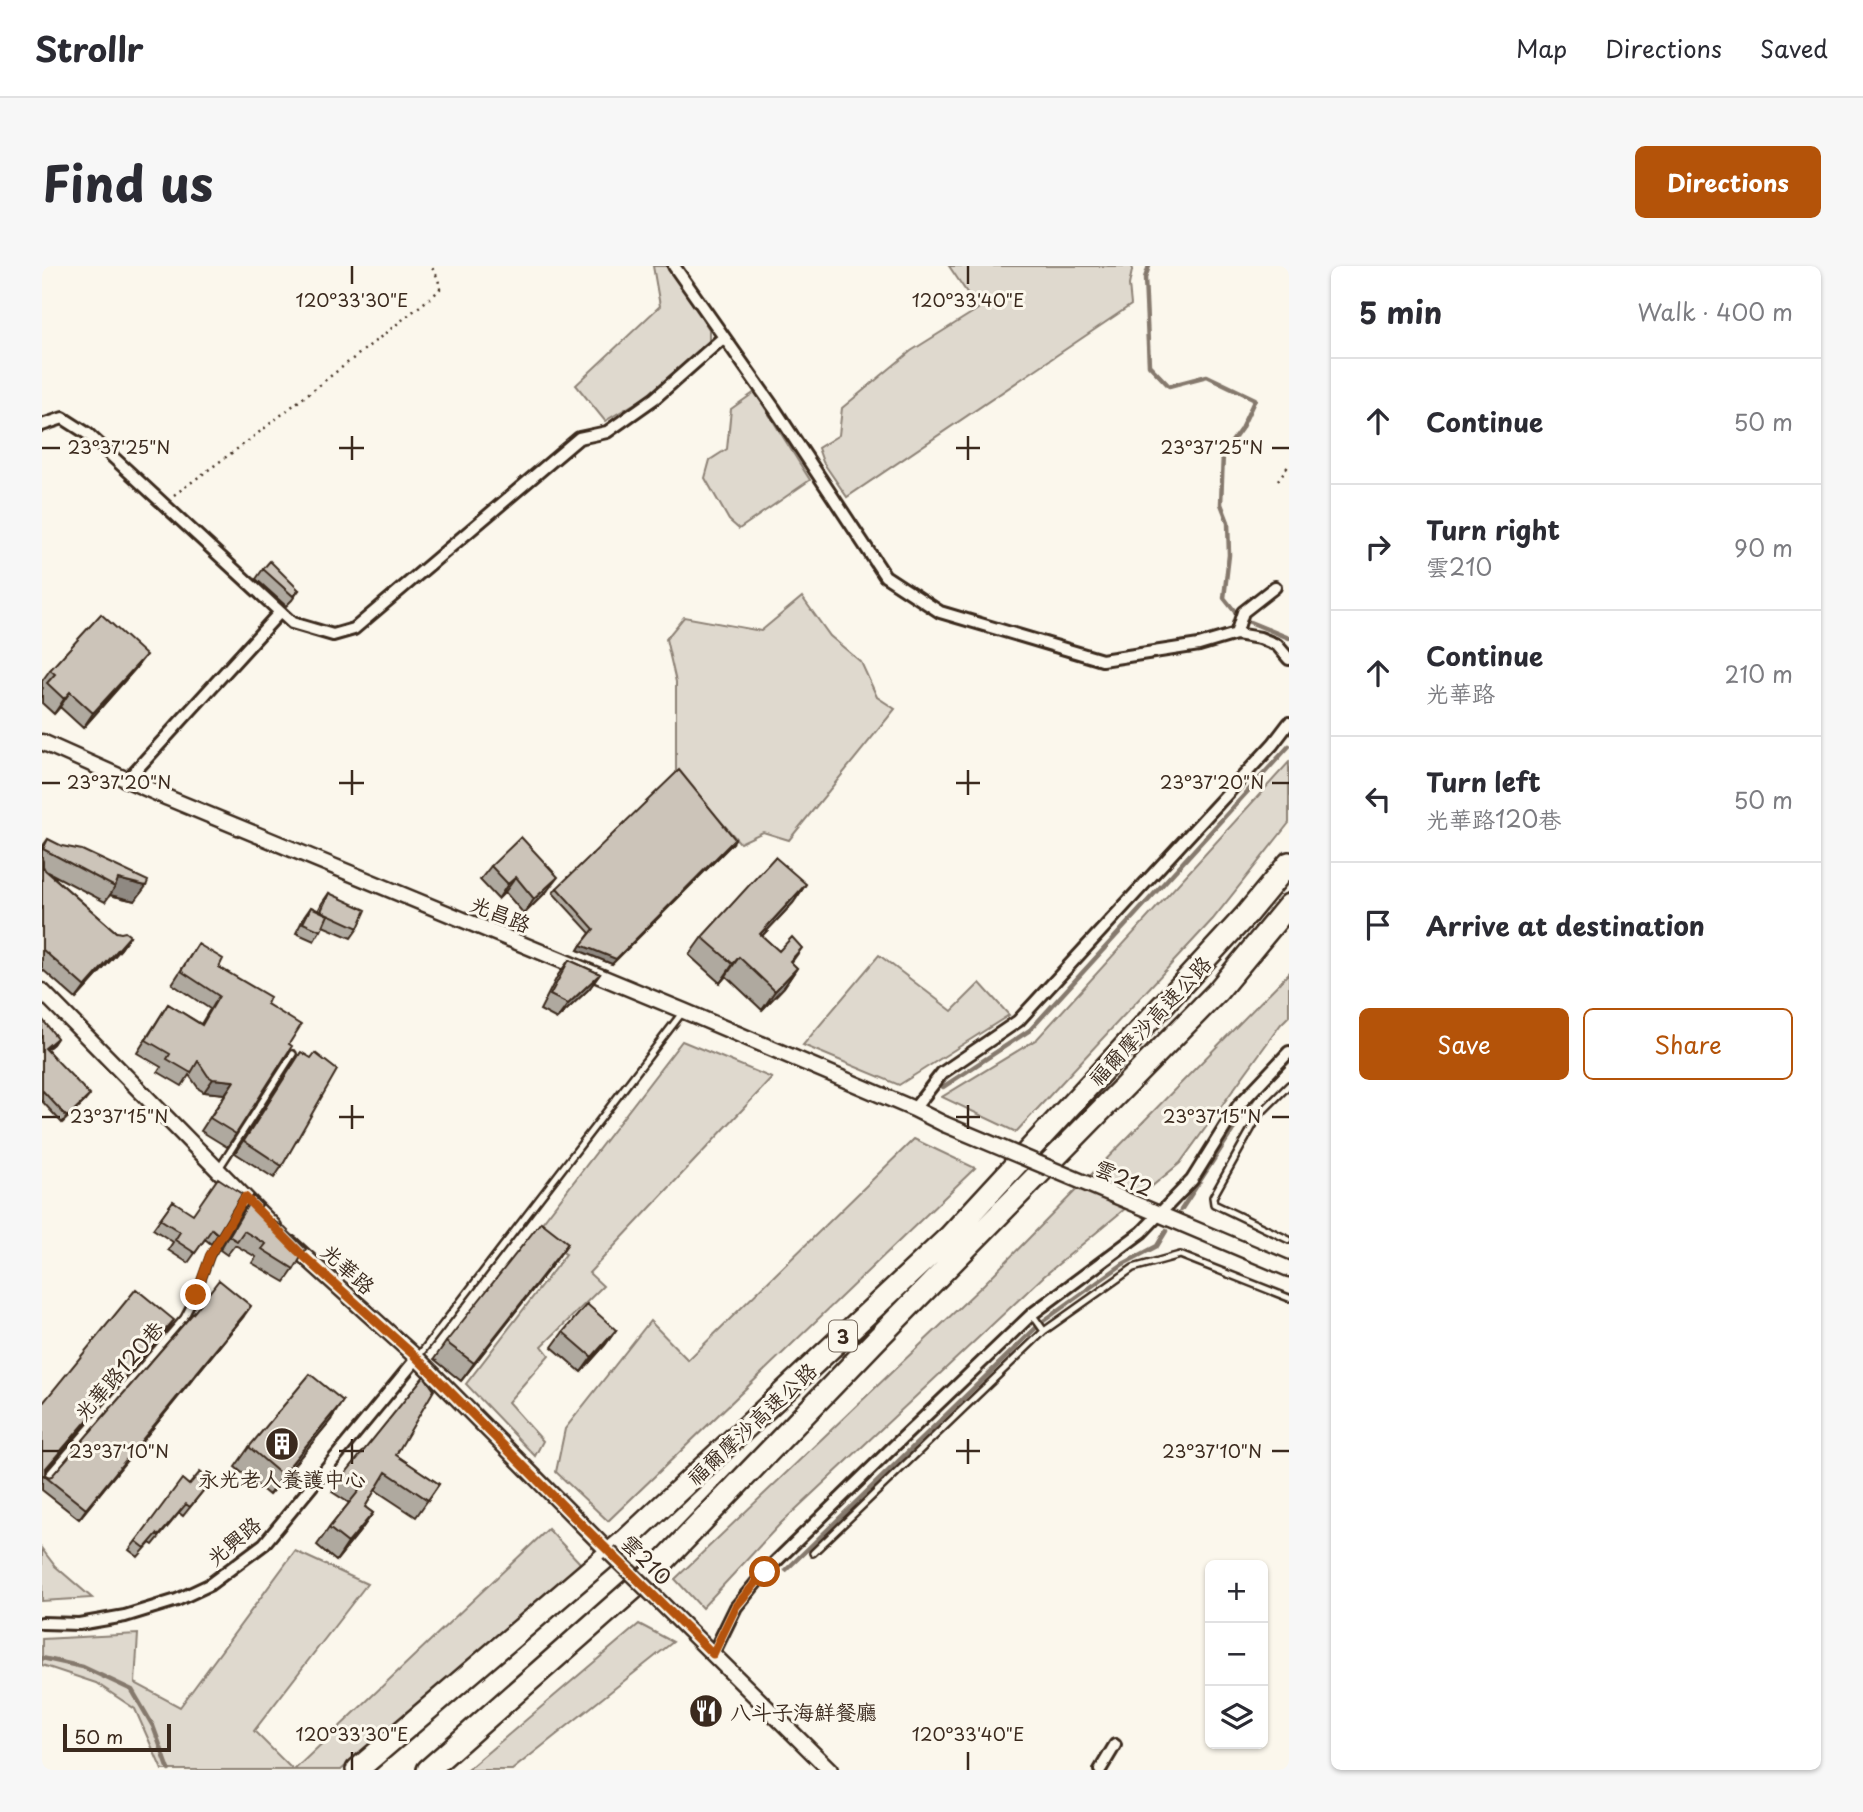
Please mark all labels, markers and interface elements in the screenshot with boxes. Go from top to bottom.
text: Strollr [35,23,144,73]
text: Map [1516,30,1567,66]
text: Directions [1605,30,1722,66]
text: Saved [1760,30,1828,66]
text: Find us [42,145,213,219]
button: Directions [1635,146,1821,218]
text: 120°33'30"E [296,286,408,313]
text: 120°33'40"E [912,286,1024,313]
text: 5 min [1359,289,1442,334]
text: Walk · 400 m [1638,294,1793,329]
icon: ahead [1359,402,1397,440]
text: Continue [1426,402,1543,441]
text: 50 m [1733,404,1793,439]
text: 23°37'25"N [68,433,170,460]
text: 23°37'25"N [1161,433,1263,460]
text: Turn right [1426,510,1560,549]
icon: right [1359,528,1397,566]
text: 90 m [1734,530,1793,565]
text: 雲210 [1426,549,1492,584]
text: Continue [1426,636,1543,675]
icon: ahead [1359,654,1397,692]
text: 210 m [1725,656,1793,691]
text: 光華路 [1426,675,1495,710]
text: Turn left [1426,762,1541,801]
text: 23°37'20"N [67,768,171,795]
text: 23°37'20"N [1160,768,1264,795]
icon: left [1359,780,1397,818]
text: 50 m [1733,782,1793,817]
text: 光華路120巷 [1426,801,1561,836]
street label: 光昌路 [466,886,536,940]
icon: arrive [1359,906,1397,944]
text: Arrive at destination [1426,906,1705,945]
street label: 福爾摩沙高速公路 [1080,948,1218,1092]
button: Save [1359,1008,1569,1080]
button: Share [1583,1008,1793,1080]
text: 23°37'15"N [70,1102,168,1129]
text: 23°37'15"N [1163,1102,1261,1129]
street label: 雲212 [1090,1151,1158,1203]
street label: 光華路 [315,1235,383,1301]
route end [180,1279,211,1310]
street label: 光華路120巷 [65,1313,171,1427]
road number: 3 [829,1320,857,1352]
street label: 福爾摩沙高速公路 [679,1354,823,1492]
building icon: 永光老人養護中心 [263,1425,301,1463]
text: 23°37'10"N [69,1437,169,1464]
text: 23°37'10"N [1162,1437,1262,1464]
place label: 永光老人養護中心 [198,1462,366,1494]
street label: 光興路 [199,1507,267,1573]
street label: 雲210 [614,1526,680,1592]
route start [749,1556,780,1587]
map controls [1205,1560,1268,1749]
button: + [1205,1560,1268,1623]
button: − [1205,1623,1268,1686]
button: layers [1205,1686,1268,1749]
restaurant icon: 八斗子海鮮餐廳 [687,1692,725,1730]
place label: 八斗子海鮮餐廳 [730,1695,877,1727]
text: 120°33'30"E [296,1720,408,1747]
text: 120°33'40"E [912,1720,1024,1747]
scale bar [63,1721,172,1753]
text: 50 m [74,1722,123,1750]

